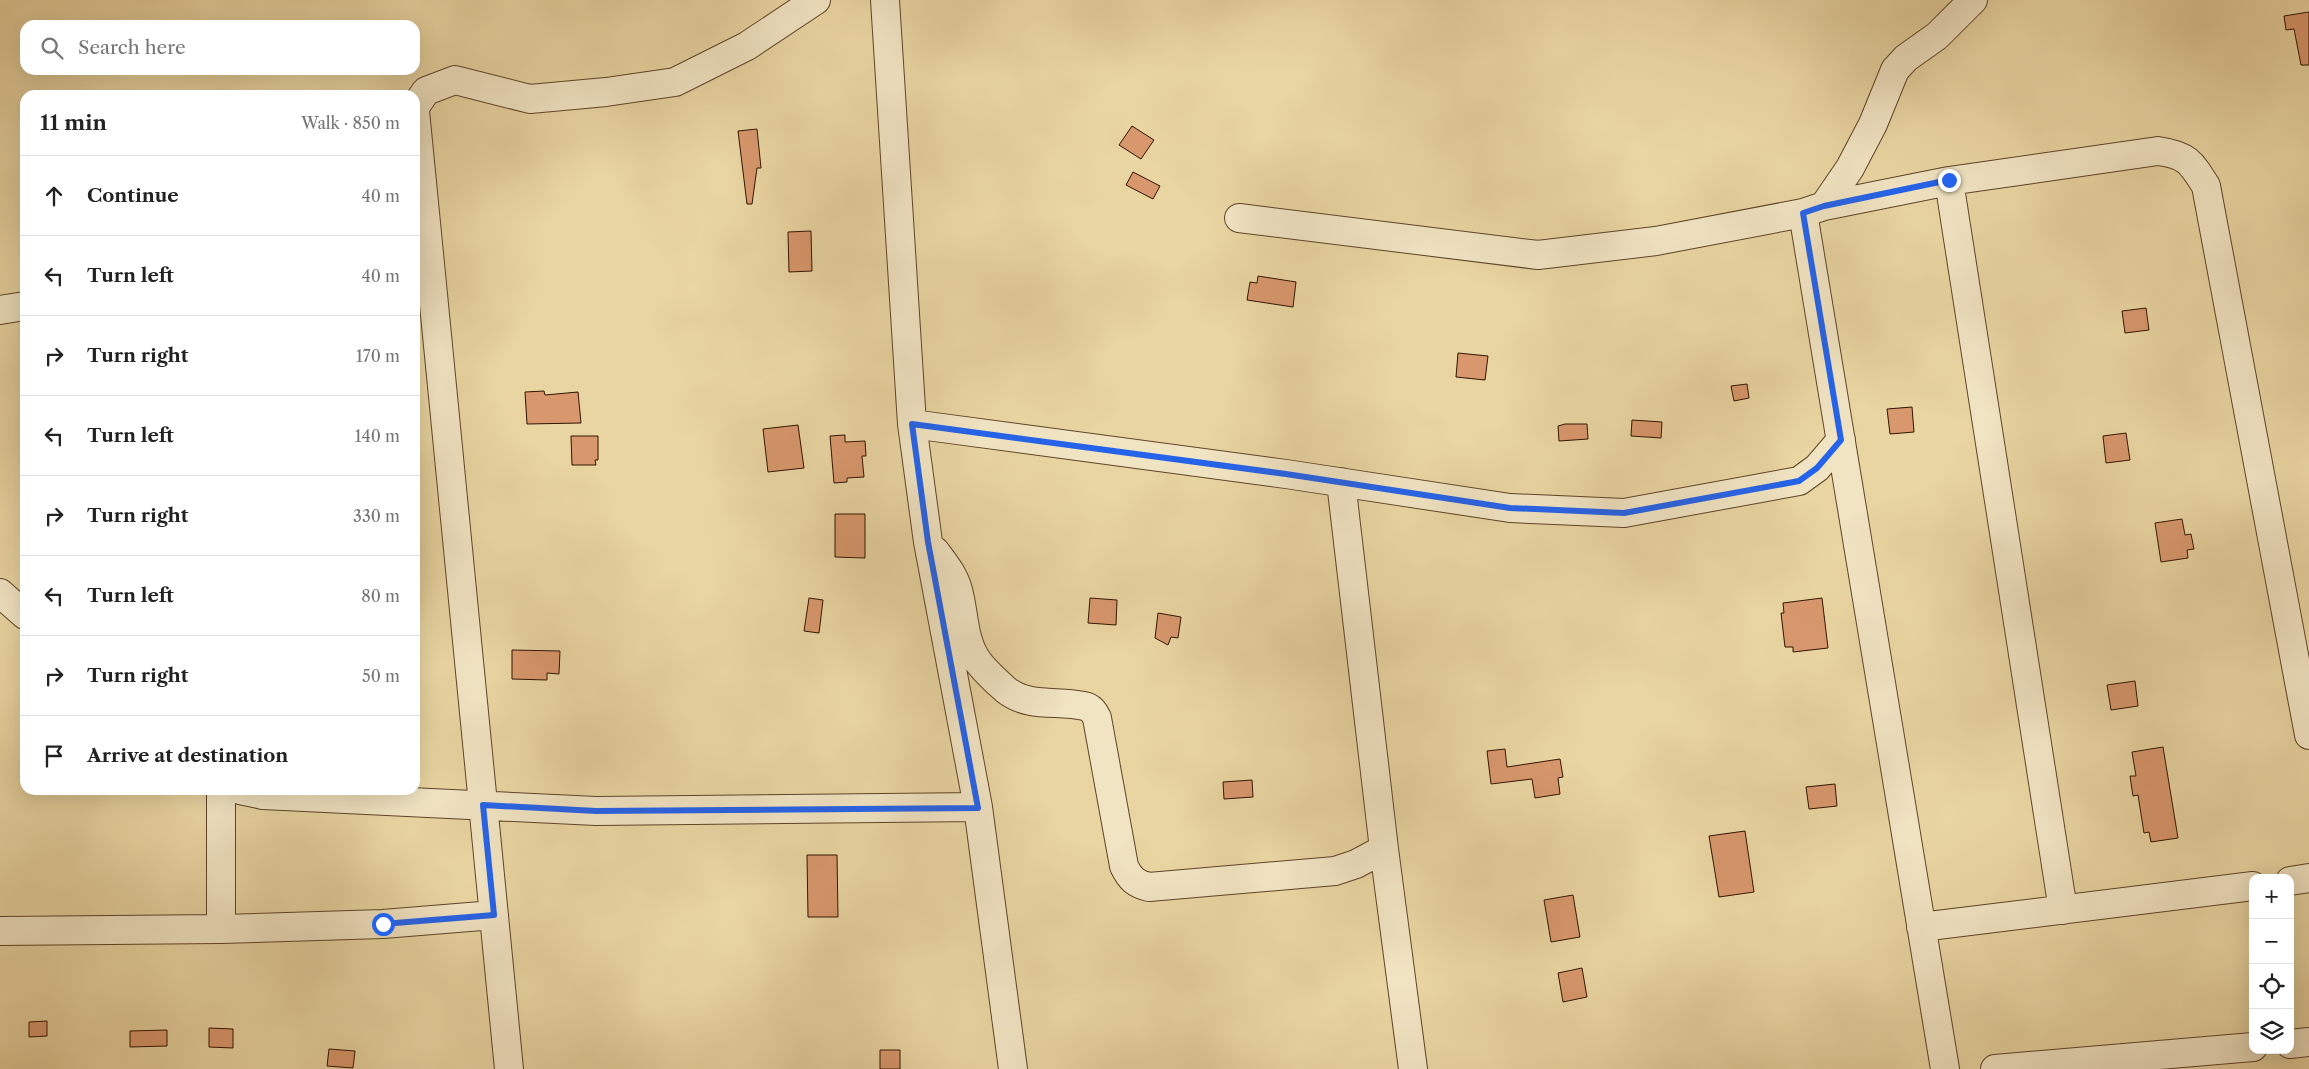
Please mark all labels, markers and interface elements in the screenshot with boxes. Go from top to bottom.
search box [20,20,420,75]
icon: search [38,34,66,62]
text: Search here [78,36,186,59]
text: 11 min [40,110,107,135]
text: Walk · 850 m [301,113,400,133]
route end [1938,169,1961,192]
icon: ahead [40,182,68,210]
text: Continue [87,184,179,207]
text: 40 m [361,186,400,206]
icon: left [40,262,68,290]
text: Turn left [87,264,174,287]
text: 40 m [361,266,400,286]
icon: right [40,342,68,370]
text: Turn right [87,344,188,367]
text: 170 m [356,346,400,366]
icon: left [40,422,68,450]
text: Turn left [87,424,174,447]
text: 140 m [355,426,400,446]
icon: right [40,502,68,530]
text: Turn right [87,504,188,527]
text: 330 m [353,506,400,526]
icon: left [40,582,68,610]
text: Turn left [87,584,174,607]
text: 80 m [361,586,400,606]
icon: right [40,662,68,690]
text: Turn right [87,664,188,687]
text: 50 m [362,666,400,686]
icon: arrive [40,742,68,770]
text: Arrive at destination [87,744,288,767]
map controls [2249,874,2294,1054]
button: + [2249,874,2294,919]
route start [372,913,395,936]
button: − [2249,919,2294,964]
button: locate [2249,964,2294,1009]
button: layers [2249,1009,2294,1054]

